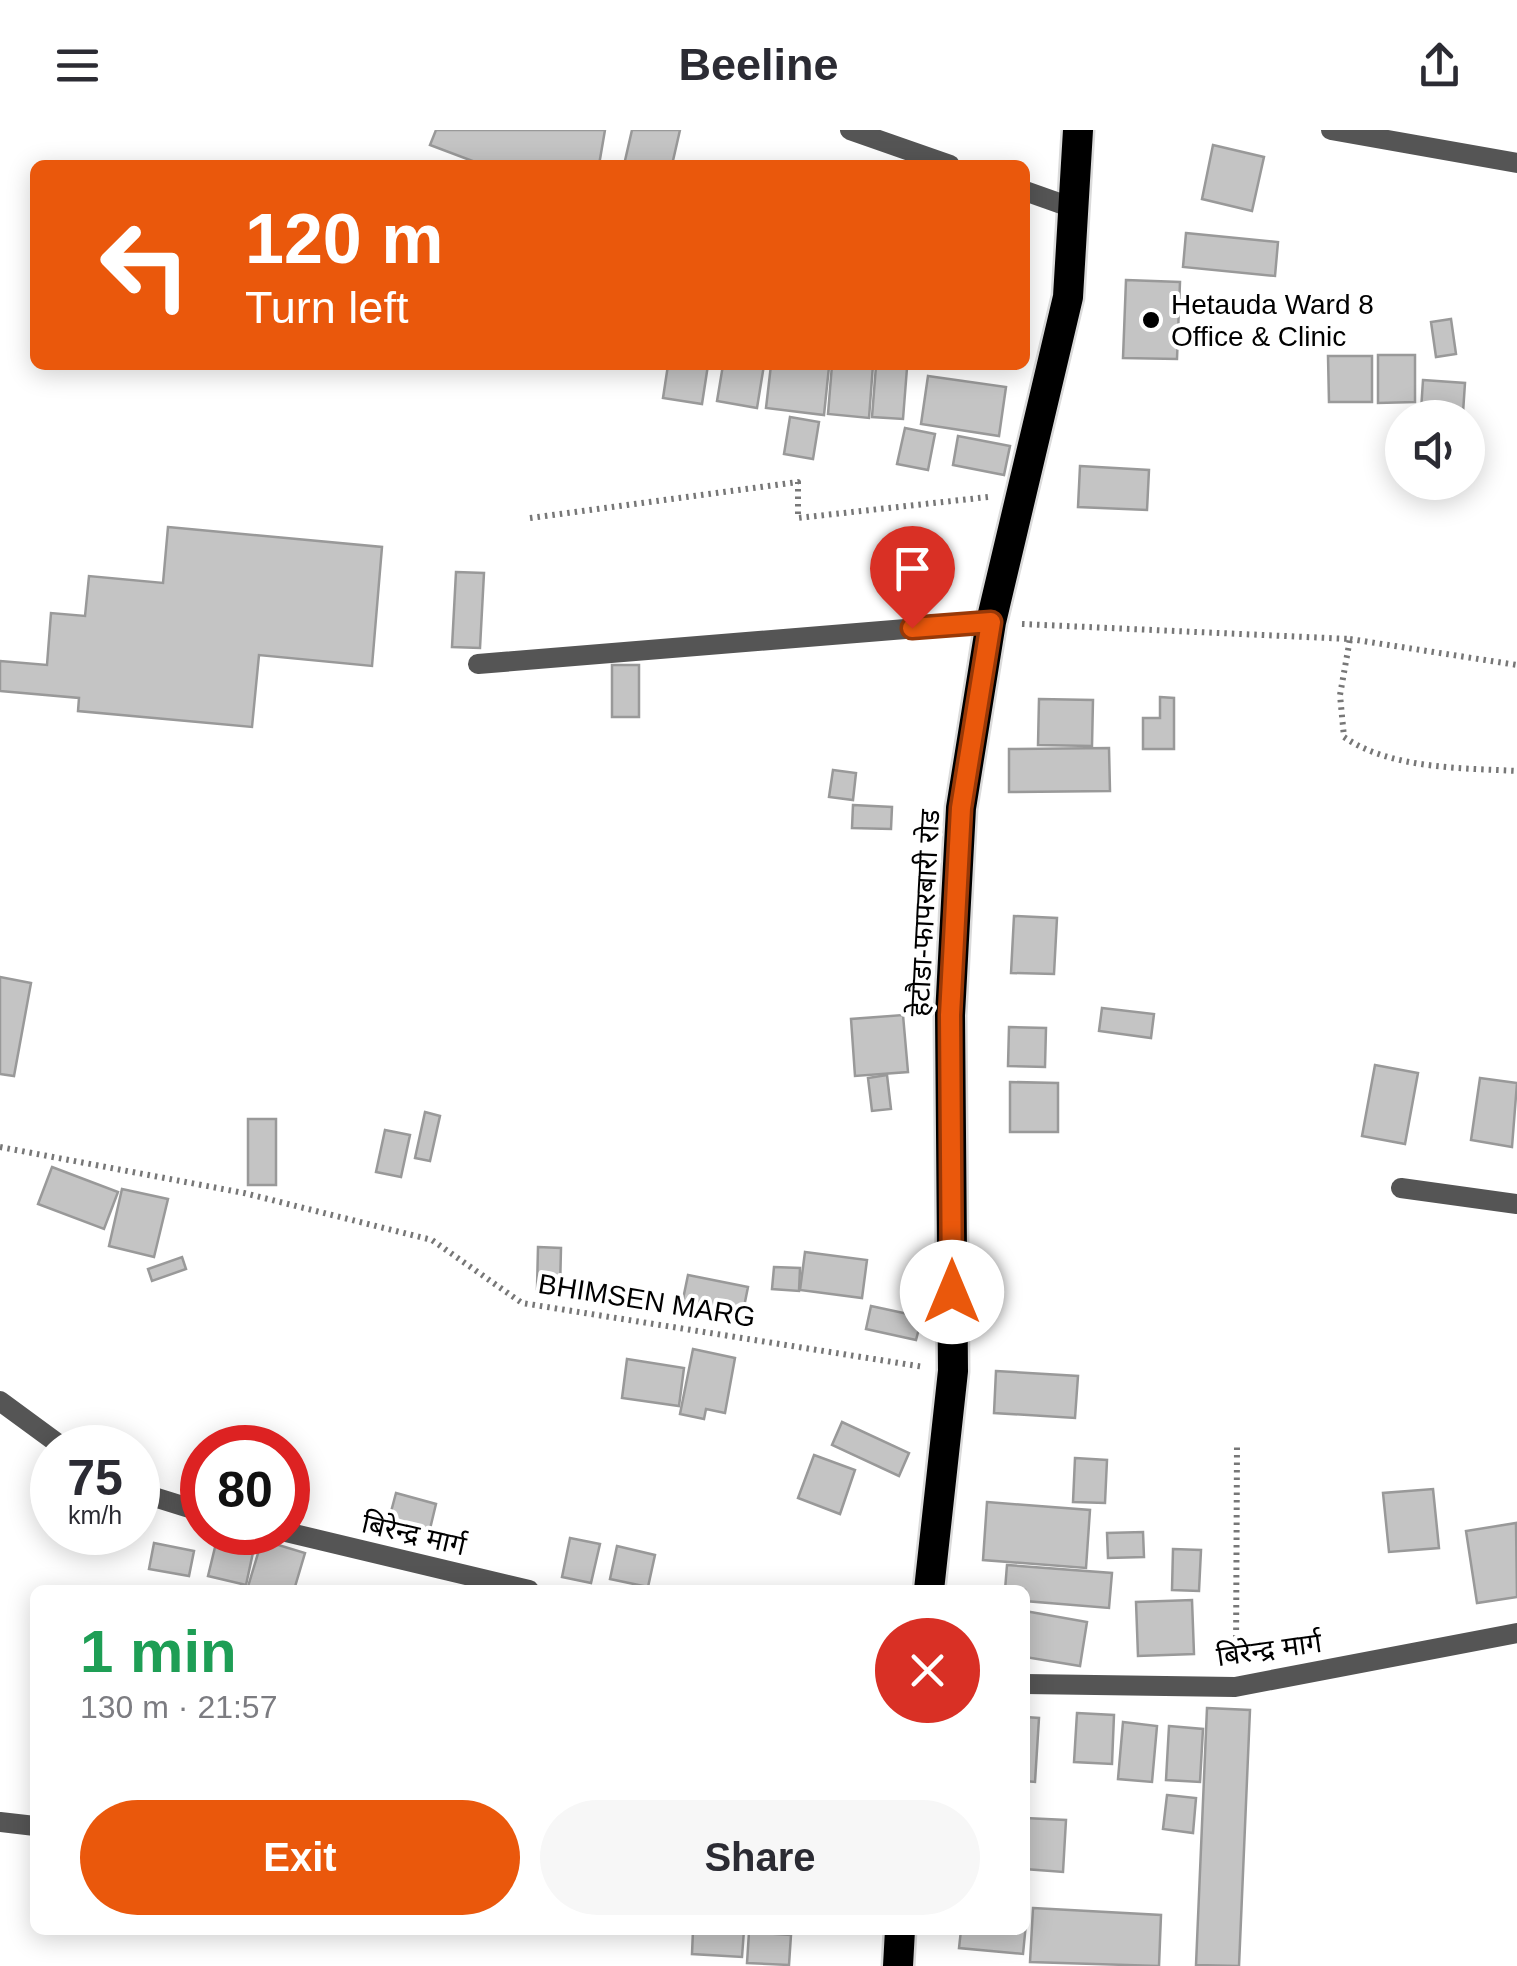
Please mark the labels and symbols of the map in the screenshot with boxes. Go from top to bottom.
place label: Hetauda Ward 8 Office & Clinic [1171,289,1374,352]
marker: Hetauda Ward 8 Office & Clinic [1140,309,1162,331]
pin [870,526,955,629]
street label: हेटौडा-फापरबारी रोड [903,808,945,1017]
position arrow [900,1240,1004,1344]
street label: BHIMSEN MARG [536,1268,758,1333]
speed limit sign: 80 [180,1425,310,1555]
street label: बिरेन्द्र मार्ग [359,1507,470,1562]
street label: बिरेन्द्र मार्ग [1214,1626,1325,1672]

